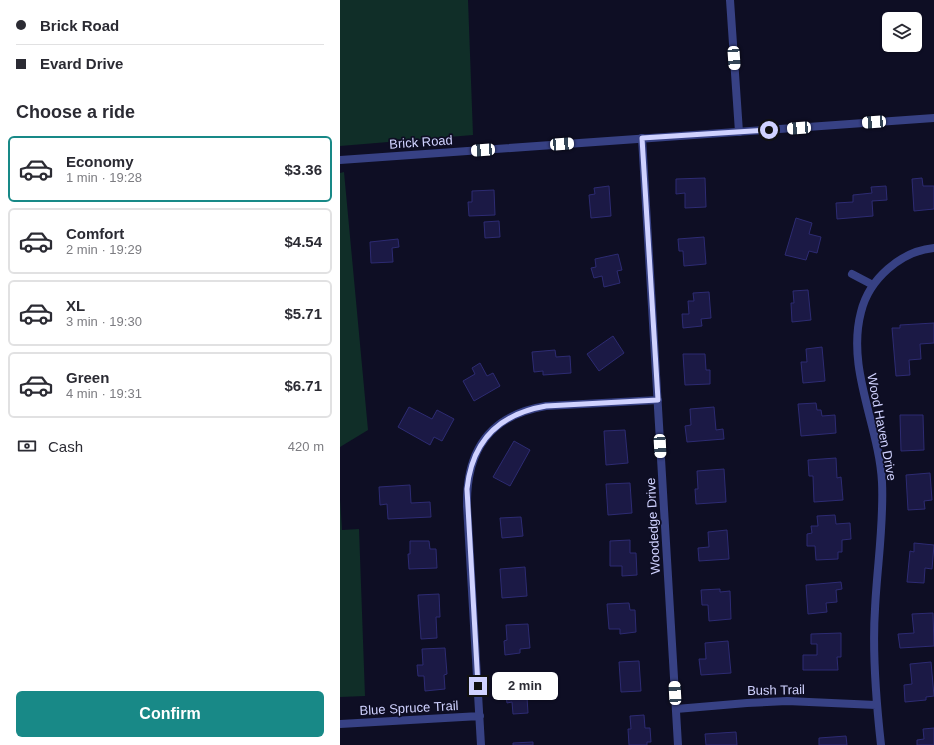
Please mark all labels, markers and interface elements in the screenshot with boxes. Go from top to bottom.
map controls [882,12,922,52]
button: layers [882,12,922,52]
text: Brick Road [40,17,119,34]
car [727,46,741,70]
text: Evard Drive [40,55,123,72]
text: Choose a ride [16,102,135,122]
car [862,115,886,129]
route start [760,121,778,139]
car [787,121,811,135]
street label: Brick Road [389,132,453,152]
car [550,137,574,151]
car [471,143,495,157]
icon: car [18,151,54,187]
text: Economy [66,153,134,170]
text: $3.36 [284,161,322,178]
text: 1 min · 19:28 [66,170,142,185]
icon: car [18,223,54,259]
text: Comfort [66,225,124,242]
text: $4.54 [284,233,322,250]
text: 2 min · 19:29 [66,242,142,257]
icon: car [18,295,54,331]
text: XL [66,297,85,314]
text: $5.71 [284,305,322,322]
text: 3 min · 19:30 [66,314,142,329]
icon: car [18,367,54,403]
text: Green [66,369,109,386]
street label: Wood Haven Drive [864,372,900,482]
text: $6.71 [284,377,322,394]
text: 4 min · 19:31 [66,386,142,401]
car [653,434,667,458]
icon: cash [16,435,38,457]
text: Cash [48,438,83,455]
text: 420 m [288,439,324,454]
street label: Woodedge Drive [643,477,663,575]
callout: 2 min [492,672,558,700]
route end [469,677,487,695]
text: 2 min [508,678,542,693]
car [668,681,682,705]
street label: Bush Trail [747,682,805,698]
button: Confirm [16,691,324,737]
street label: Blue Spruce Trail [359,698,459,718]

